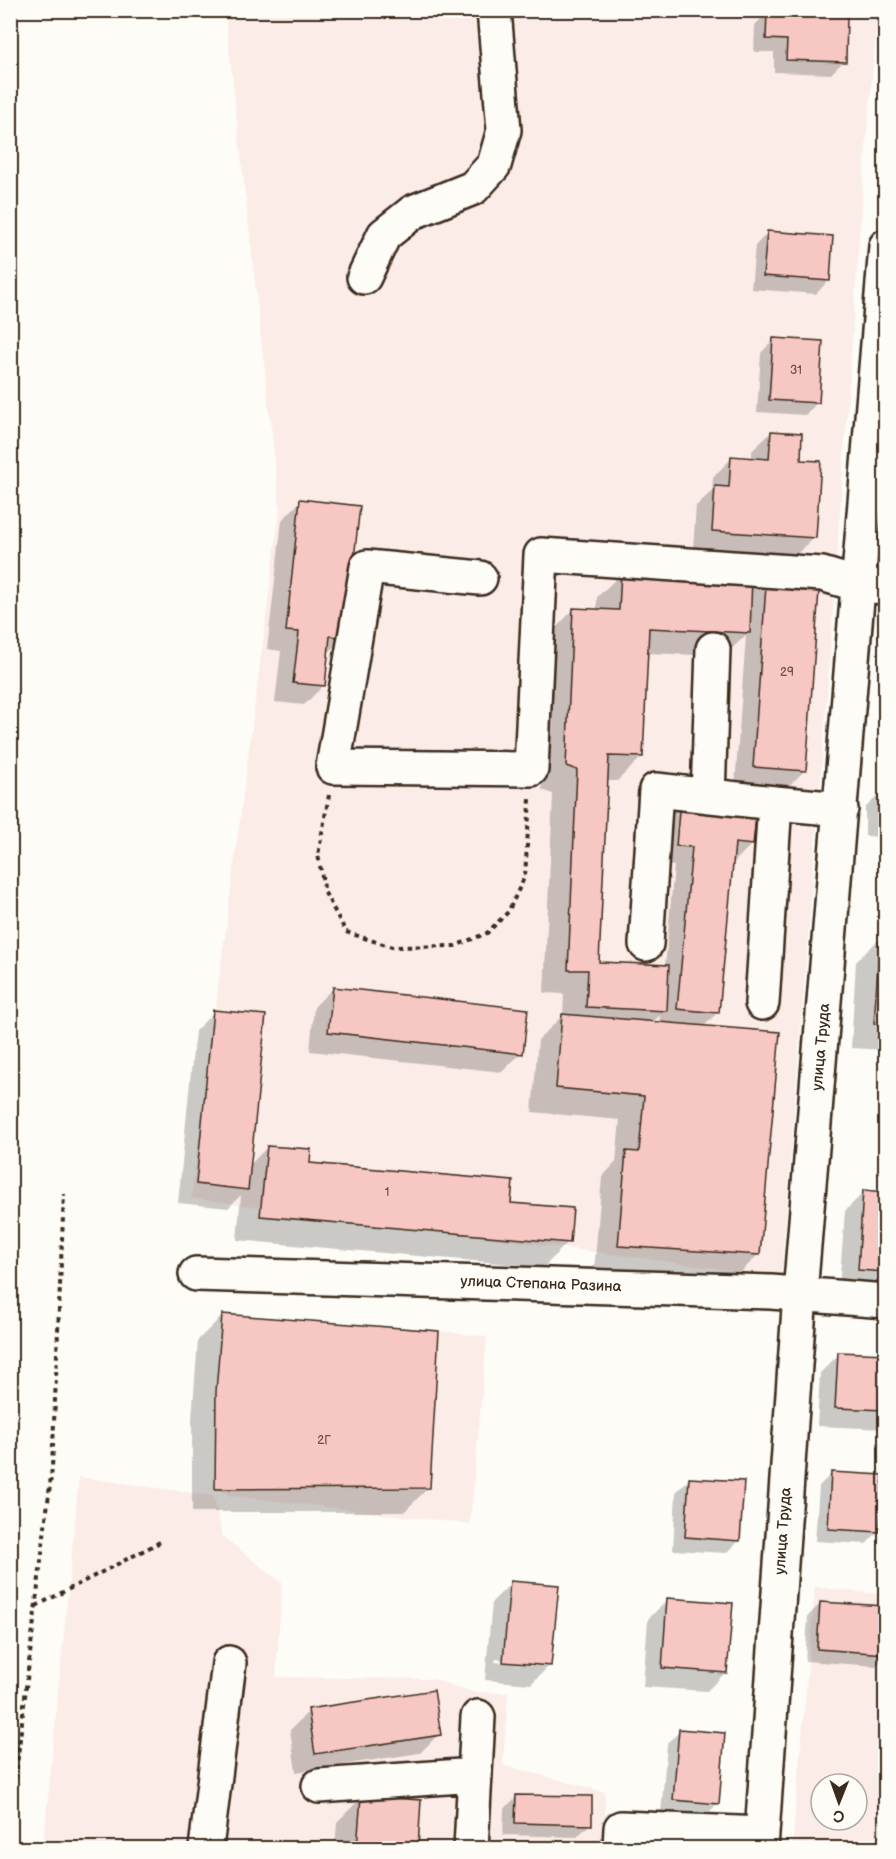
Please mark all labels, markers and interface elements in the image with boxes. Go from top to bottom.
house number: 31 [790,363,802,378]
house number: 29 [780,665,794,680]
street label: улица Труда [808,1002,834,1091]
house number: 1 [385,1185,389,1200]
street label: улица Степана Разина [460,1272,622,1296]
house number: 2Г [317,1433,331,1448]
street label: улица Труда [770,1486,796,1575]
north arrow [809,1772,869,1832]
text: С [833,1806,844,1825]

